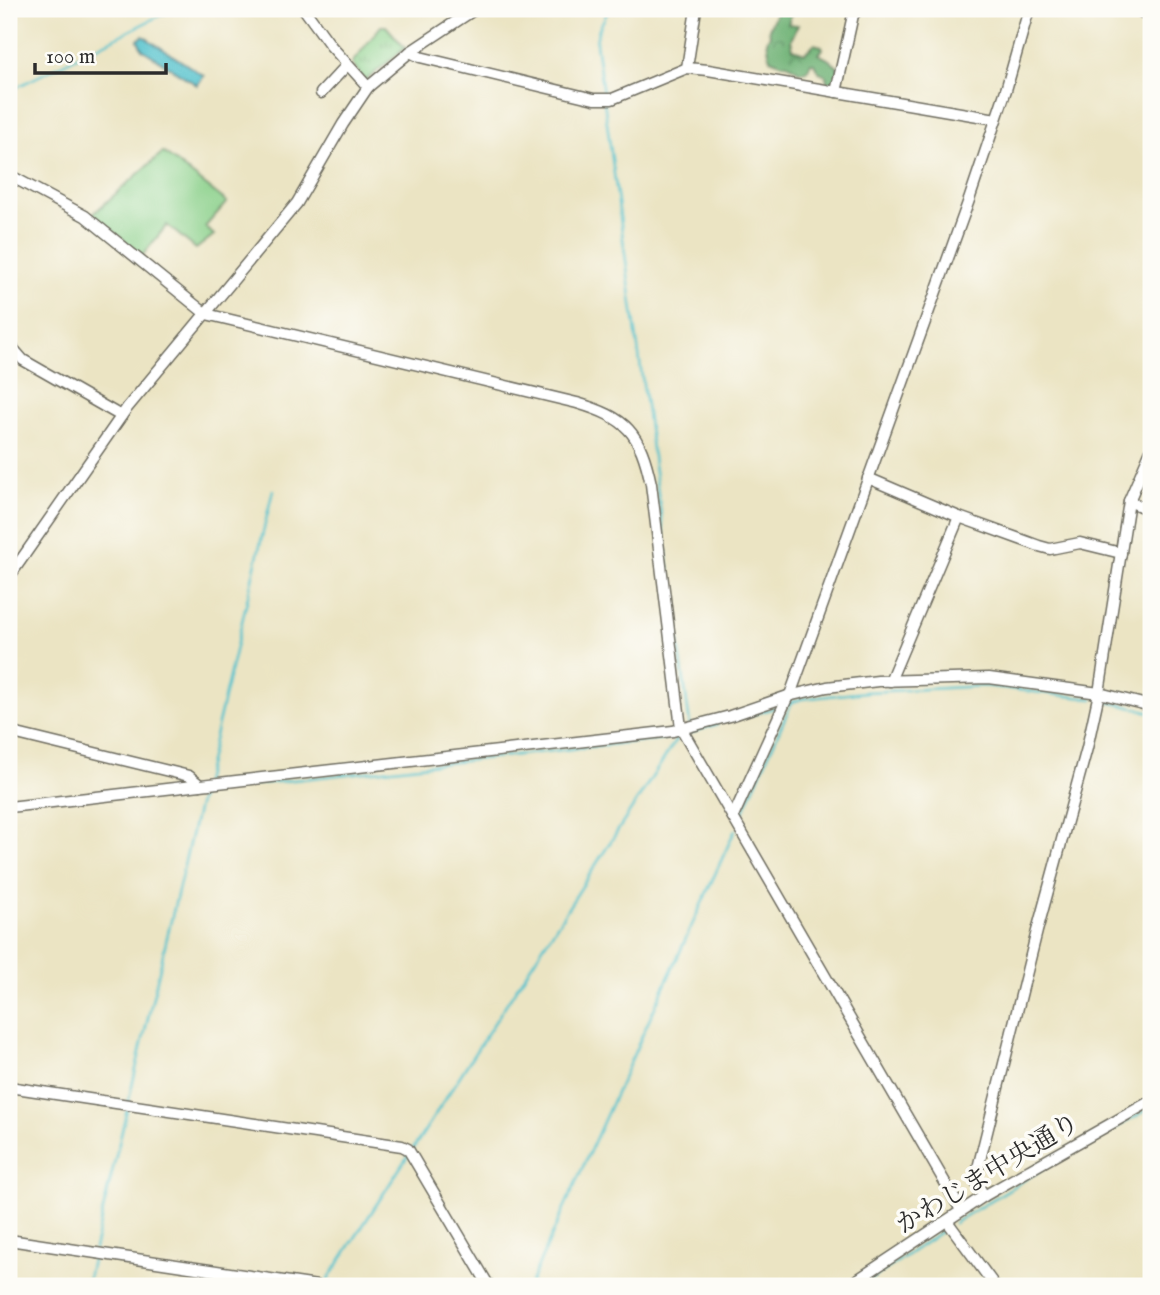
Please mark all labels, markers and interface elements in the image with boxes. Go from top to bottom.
scale bar [35,32,166,76]
text: 100 m [46,44,95,71]
street label: かわじま中央通り [890,1106,1086,1242]

